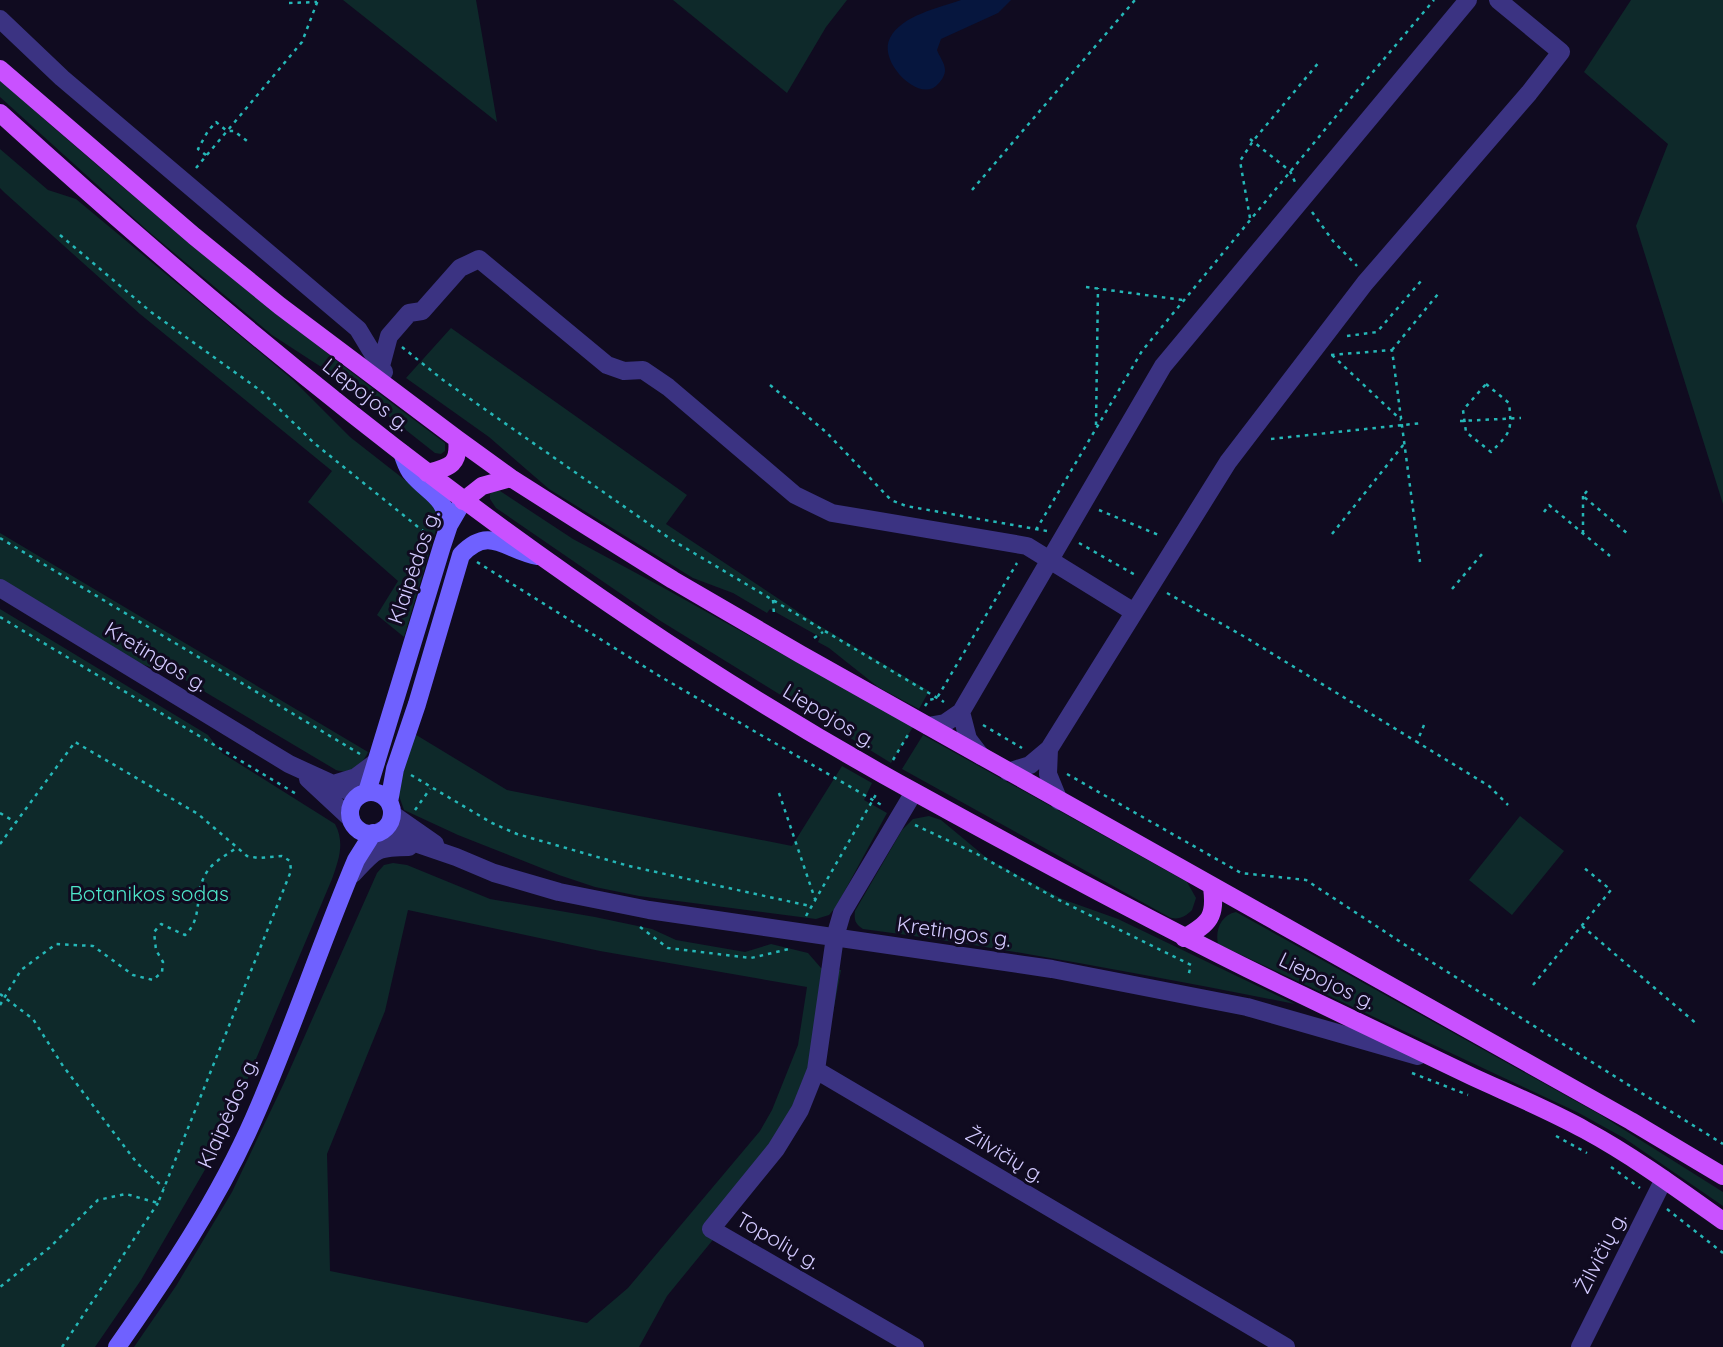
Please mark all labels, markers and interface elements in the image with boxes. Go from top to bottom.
street label: Liepojos g. [318,352,416,436]
street label: Klaipėdos g. [381,506,445,627]
street label: Kretingos g. [100,615,213,697]
street label: Liepojos g. [778,677,881,753]
park label: Botanikos sodas [69,880,229,906]
street label: Kretingos g. [895,910,1013,952]
street label: Liepojos g. [1275,946,1380,1015]
street label: Klaipėdos g. [191,1053,263,1172]
street label: Žilvičių g. [961,1120,1050,1188]
street label: Topolių g. [732,1206,825,1274]
street label: Žilvičių g. [1569,1207,1632,1298]

